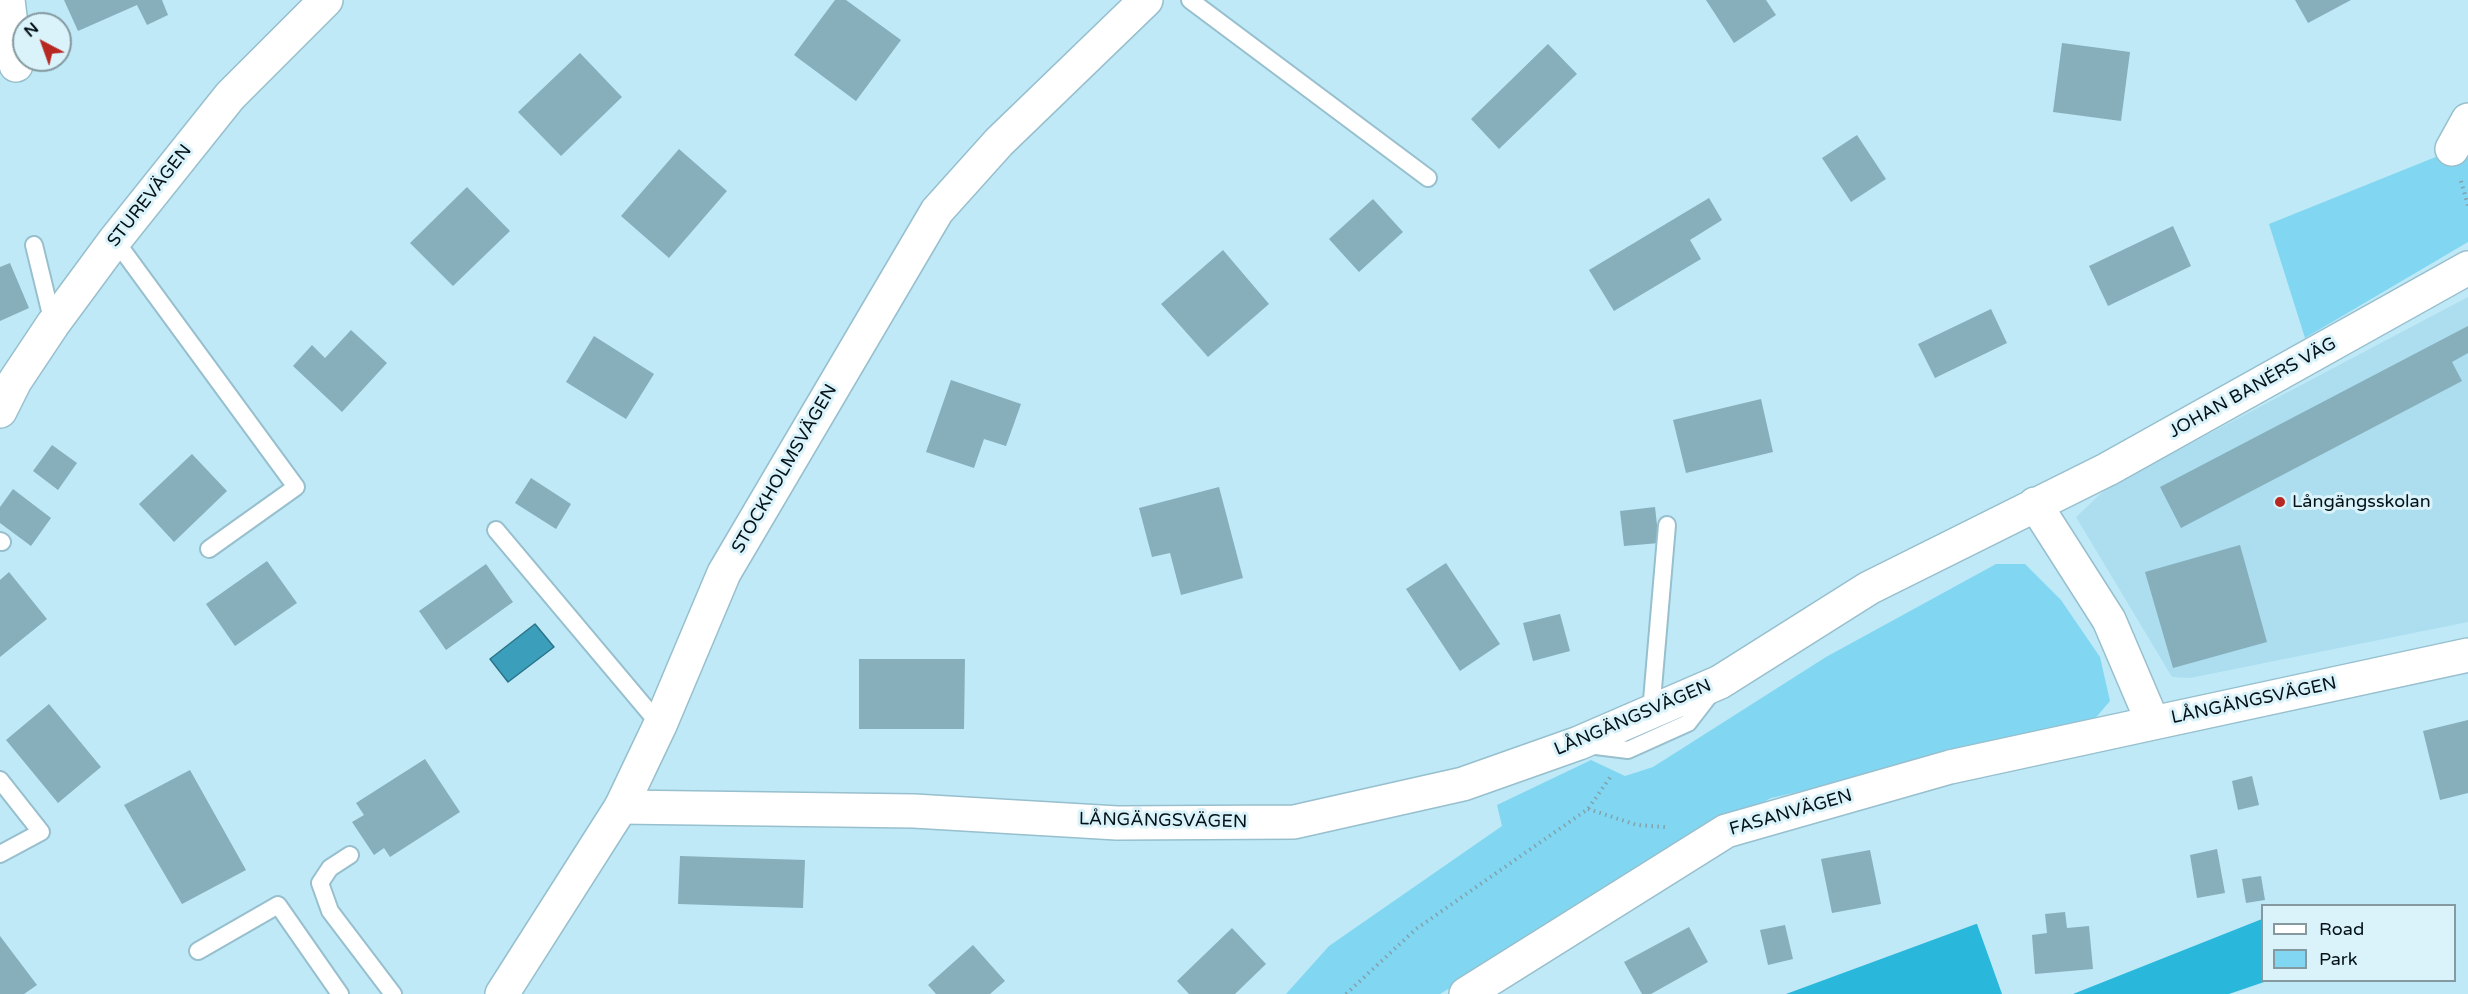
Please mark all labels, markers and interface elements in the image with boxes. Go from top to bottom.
north arrow [12,12,72,72]
text: N [20,18,43,42]
street label: STUREVÄGEN [103,141,197,251]
street label: JOHAN BANÉRS VÄG [2166,333,2340,443]
street label: STOCKHOLMSVÄGEN [728,381,842,557]
place label: Långängsskolan [2292,491,2431,513]
marker: Långängsskolan [2273,495,2287,509]
street label: LÅNGÄNGSVÄGEN [2169,673,2339,729]
street label: LÅNGÄNGSVÄGEN [1551,675,1715,761]
street label: FASANVÄGEN [1727,785,1855,841]
street label: LÅNGÄNGSVÄGEN [1079,809,1247,833]
legend [2261,904,2456,982]
text: Road [2319,918,2364,940]
text: Park [2319,948,2357,970]

